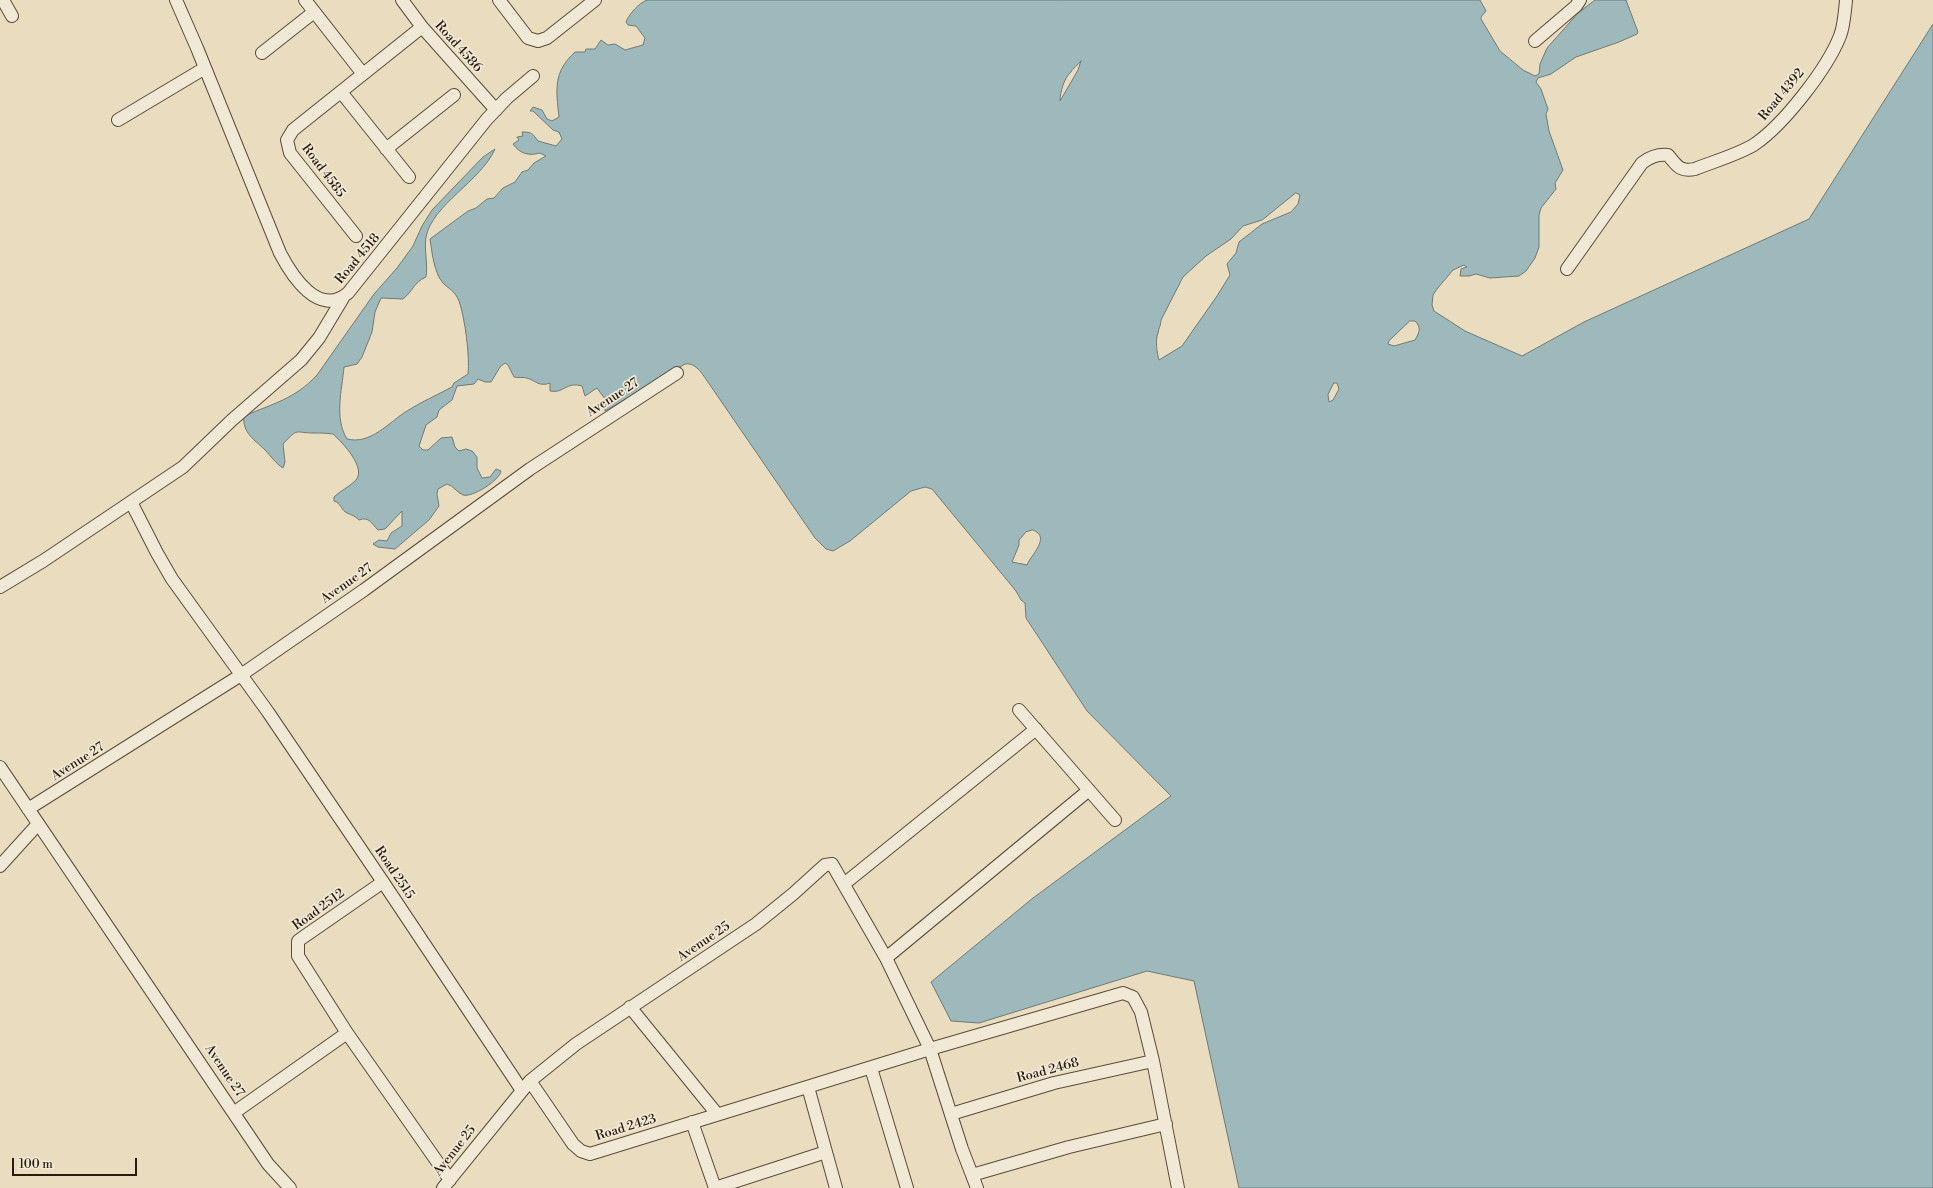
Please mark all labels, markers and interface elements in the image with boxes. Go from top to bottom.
street label: Road 4586 [431,18,485,76]
street label: Road 4392 [1756,66,1808,124]
street label: Road 4585 [298,141,348,201]
street label: Road 4518 [332,231,384,287]
street label: Avenue 27 [584,375,642,421]
street label: Avenue 27 [318,561,376,607]
street label: Avenue 27 [49,740,107,784]
street label: Road 2515 [371,844,417,902]
street label: Road 2512 [290,886,348,934]
street label: Avenue 25 [675,919,733,965]
street label: Avenue 27 [201,1042,247,1100]
street label: Road 2468 [1015,1055,1081,1087]
street label: Road 2423 [594,1111,658,1145]
street label: Avenue 25 [430,1123,480,1179]
scale bar [14,1150,139,1176]
text: 100 m [19,1157,53,1172]

